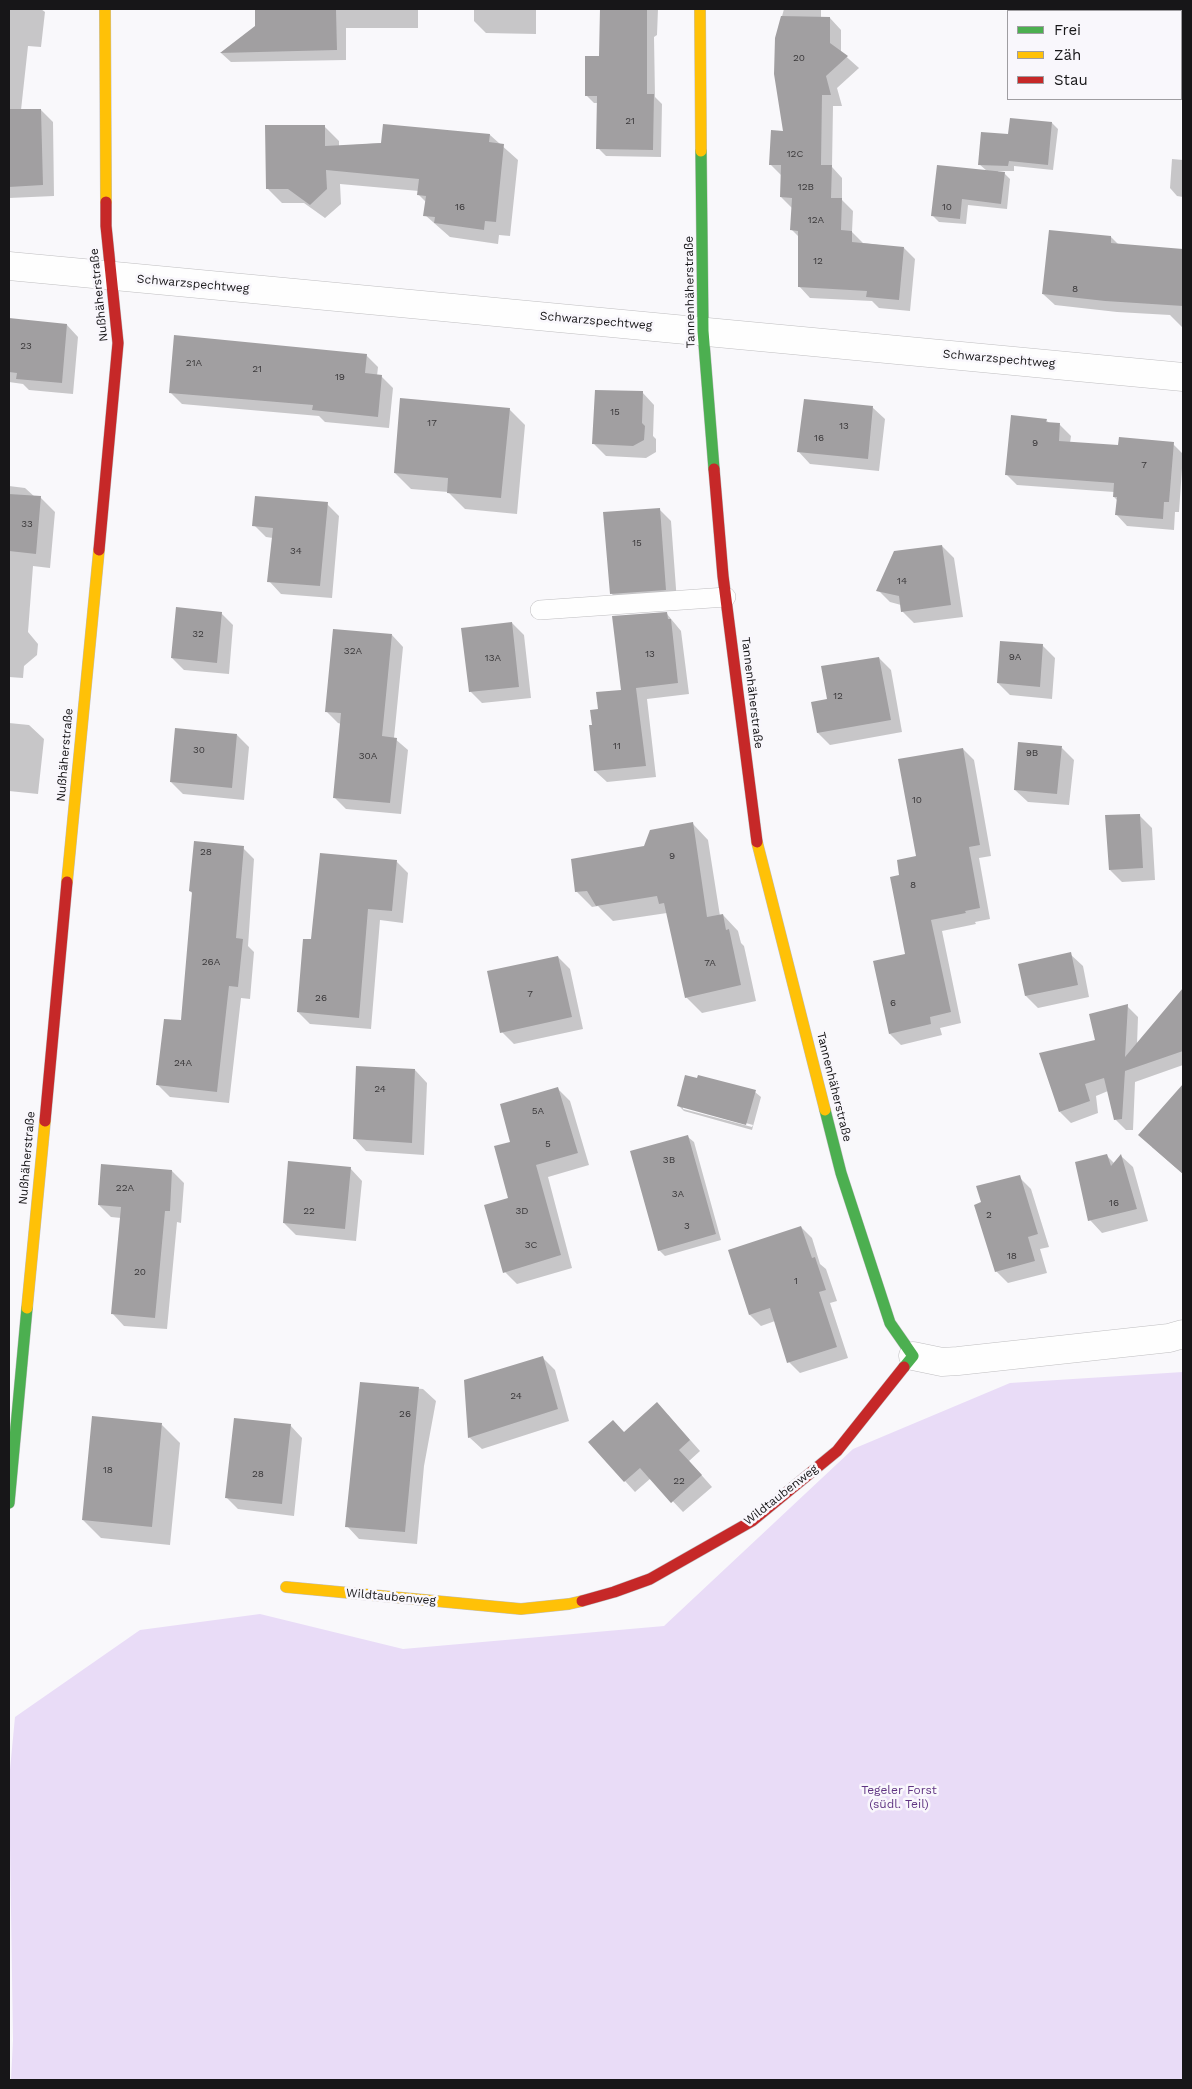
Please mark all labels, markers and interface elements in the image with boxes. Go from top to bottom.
legend [1007,10,1182,100]
text: Frei [1054,21,1081,39]
text: Zäh [1054,46,1081,64]
house number: 20 [793,52,805,64]
text: Stau [1054,71,1088,89]
house number: 21 [625,115,635,127]
house number: 12C [787,148,803,160]
house number: 12B [798,181,814,193]
house number: 16 [455,201,465,213]
house number: 10 [942,201,952,213]
house number: 12A [808,214,824,226]
street label: Tannenhäherstraße [682,236,698,348]
street label: Nußhäherstraße [87,248,111,342]
house number: 12 [813,255,823,267]
street label: Schwarzspechtweg [136,272,250,296]
house number: 8 [1072,283,1078,295]
street label: Schwarzspechtweg [539,309,653,333]
house number: 23 [20,340,32,352]
street label: Schwarzspechtweg [942,347,1056,371]
house number: 21A [186,357,202,369]
house number: 21 [252,363,262,375]
house number: 19 [335,371,345,383]
house number: 15 [610,406,620,418]
house number: 17 [427,417,437,429]
house number: 13 [839,420,849,432]
house number: 16 [814,432,824,444]
house number: 9 [1032,437,1038,449]
house number: 7 [1141,459,1147,471]
house number: 33 [21,518,33,530]
house number: 15 [632,537,642,549]
house number: 34 [290,545,302,557]
house number: 14 [897,575,907,587]
house number: 32 [192,628,204,640]
street label: Tannenhäherstraße [738,636,766,750]
house number: 32A [344,645,362,657]
house number: 13 [645,648,655,660]
house number: 9A [1009,651,1021,663]
house number: 13A [485,652,501,664]
house number: 12 [833,690,843,702]
street label: Nußhäherstraße [54,708,76,802]
house number: 11 [613,740,621,752]
house number: 30 [193,744,205,756]
house number: 9B [1026,747,1038,759]
house number: 30A [359,750,377,762]
house number: 10 [912,794,922,806]
house number: 28 [200,846,212,858]
house number: 9 [669,850,675,862]
house number: 8 [910,879,916,891]
house number: 26A [202,956,220,968]
house number: 7A [704,957,716,969]
house number: 7 [527,988,533,1000]
house number: 26 [315,992,327,1004]
house number: 6 [890,997,896,1009]
street label: Tannenhäherstraße [813,1031,855,1143]
house number: 24A [174,1057,192,1069]
house number: 24 [374,1083,386,1095]
house number: 5A [532,1105,544,1117]
street label: Nußhäherstraße [16,1111,38,1205]
house number: 5 [545,1138,551,1150]
house number: 3B [663,1154,675,1166]
house number: 22A [116,1182,134,1194]
house number: 3A [672,1188,684,1200]
house number: 16 [1109,1197,1119,1209]
house number: 22 [303,1205,315,1217]
house number: 3D [515,1205,529,1217]
house number: 2 [986,1209,992,1221]
house number: 3 [684,1220,690,1232]
house number: 3C [525,1239,537,1251]
house number: 18 [1007,1250,1017,1262]
house number: 20 [134,1266,146,1278]
house number: 1 [794,1275,798,1287]
house number: 24 [510,1390,522,1402]
house number: 26 [399,1408,411,1420]
street label: Wildtaubenweg [741,1462,821,1528]
house number: 18 [103,1464,113,1476]
house number: 28 [252,1468,264,1480]
house number: 22 [673,1475,685,1487]
street label: Wildtaubenweg [346,1586,436,1608]
park label: Tegeler Forst (südl. Teil) [861,1783,937,1811]

